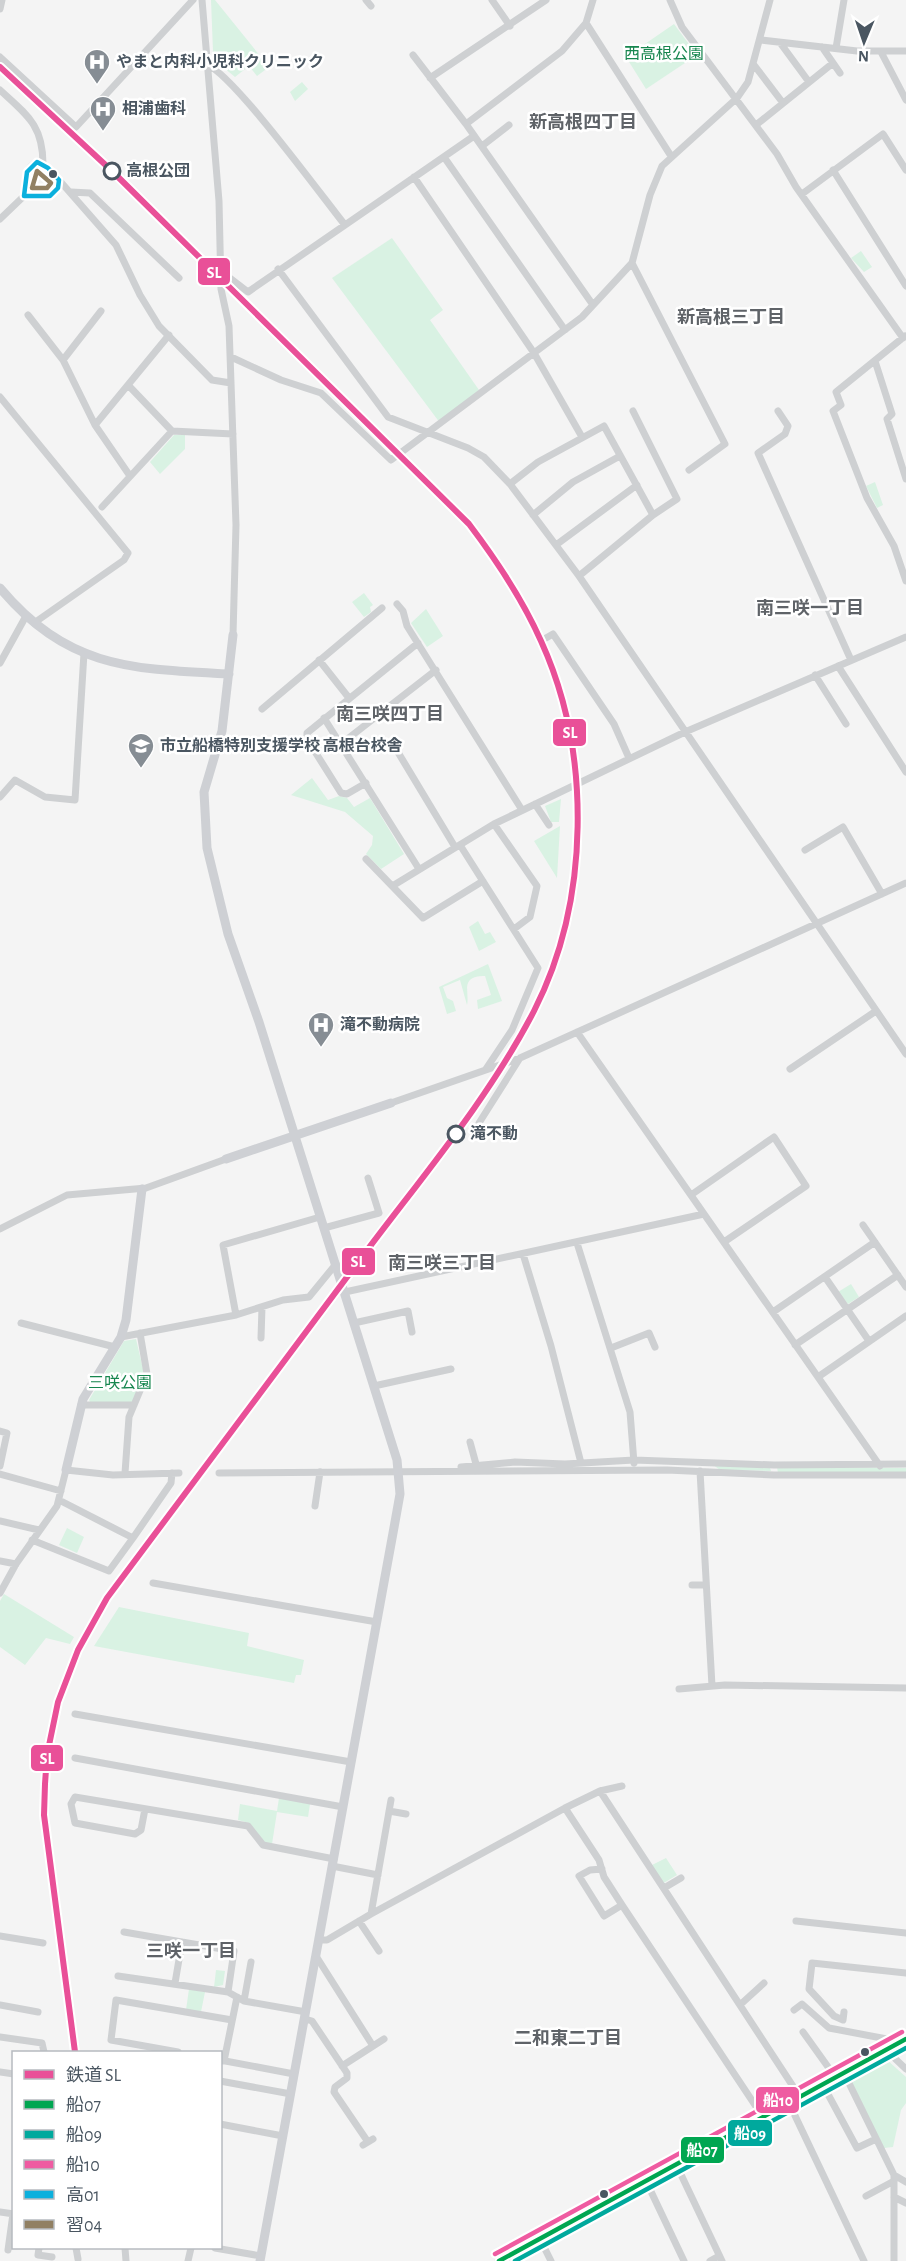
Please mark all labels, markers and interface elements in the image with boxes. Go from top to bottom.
north arrow [834,12,894,72]
park label: 西高根公園 [624,45,704,62]
hospital icon: やまと内科小児科クリニック [82,47,112,85]
text: N [858,48,869,64]
place label: やまと内科小児科クリニック [116,53,324,70]
hospital icon: 相浦歯科 [88,94,118,132]
place label: 相浦歯科 [122,99,186,117]
district label: 新高根四丁目 [529,112,637,132]
marker: 高根公団 [103,162,121,180]
place label: 高根公団 [126,162,190,179]
unlabelled marker [47,168,59,180]
line badge: SL [197,257,231,286]
text: SL [207,265,222,281]
district label: 新高根三丁目 [677,307,785,327]
district label: 南三咲一丁目 [756,598,864,618]
district label: 南三咲四丁目 [336,704,444,724]
line badge: SL [552,718,587,747]
text: SL [563,725,578,741]
school or university icon: 市立船橋特別支援学校 高根台校舎 [126,731,156,769]
place label: 市立船橋特別支援学校 高根台校舎 [160,737,402,754]
hospital icon: 滝不動病院 [306,1010,336,1048]
place label: 滝不動病院 [340,1016,420,1033]
marker: 滝不動 [447,1125,465,1143]
place label: 滝不動 [470,1125,518,1142]
line badge: SL [341,1247,376,1276]
district label: 南三咲三丁目 [388,1253,496,1273]
text: SL [351,1254,366,1270]
park label: 三咲公園 [88,1374,152,1391]
line badge: SL [30,1744,64,1772]
text: SL [40,1751,55,1767]
district label: 三咲一丁目 [146,1941,236,1961]
district label: 二和東二丁目 [514,2028,622,2048]
unlabelled marker [859,2046,871,2058]
legend [12,2051,222,2249]
text: 鉄道 SL [66,2065,121,2085]
line badge: 船10 [755,2086,800,2114]
text: 船10 [763,2092,793,2109]
text: 船07 [66,2095,101,2115]
line badge: 船09 [727,2119,773,2147]
text: 船09 [66,2125,102,2145]
text: 船09 [734,2125,766,2142]
line badge: 船07 [680,2136,725,2164]
text: 船07 [686,2142,718,2159]
text: 船10 [66,2155,100,2175]
text: 高01 [66,2186,100,2205]
unlabelled marker [598,2188,610,2200]
text: 習04 [66,2217,103,2235]

